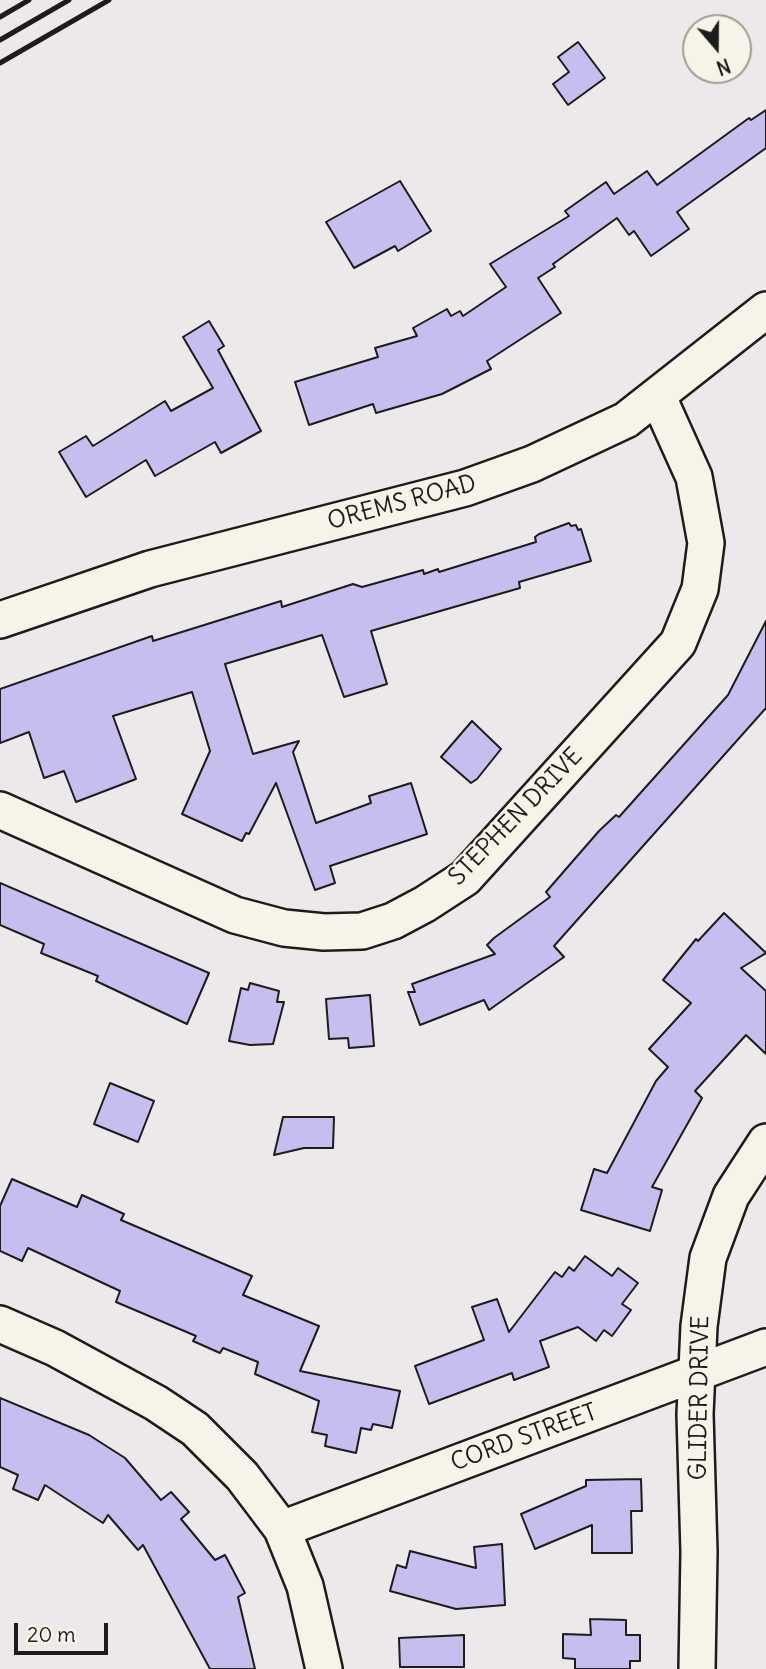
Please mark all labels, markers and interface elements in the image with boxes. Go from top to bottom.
north arrow [682,14,752,84]
text: N [713,53,734,80]
street label: OREMS ROAD [325,469,479,537]
street label: STEPHEN DRIVE [443,742,589,892]
street label: GLIDER DRIVE [684,1315,716,1481]
street label: CORD STREET [447,1398,601,1478]
scale bar [18,1610,112,1654]
text: 20 m [27,1621,76,1648]

